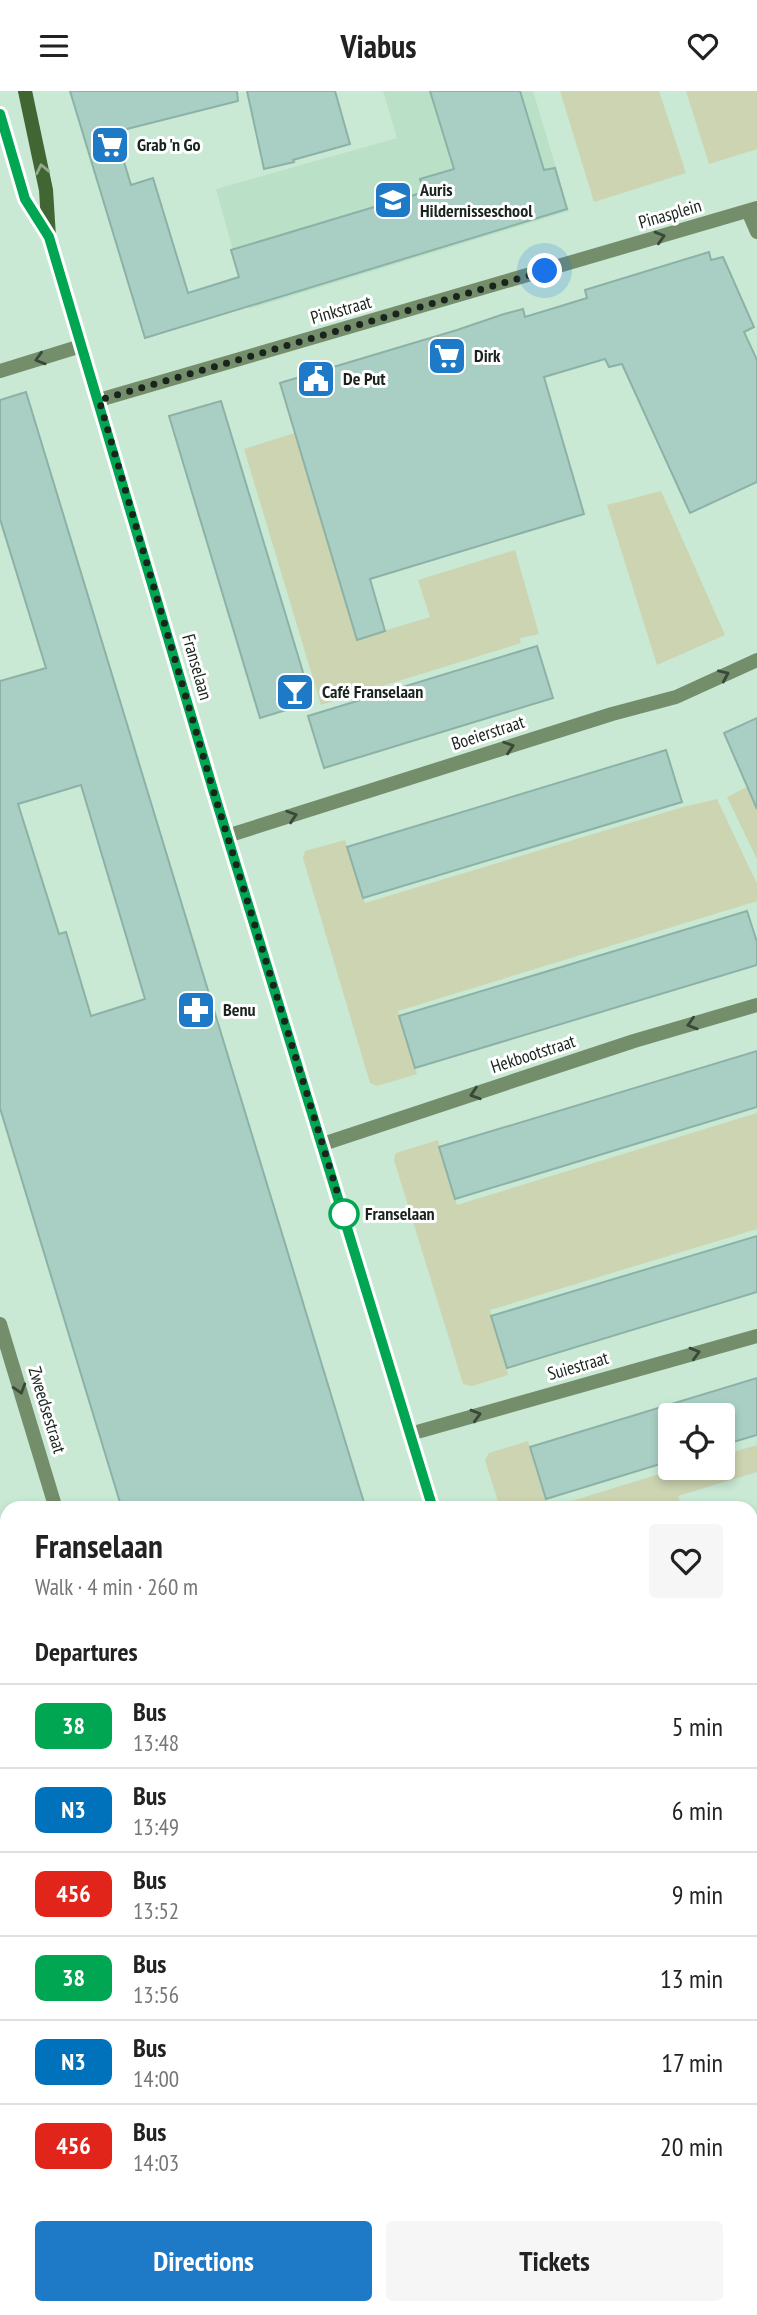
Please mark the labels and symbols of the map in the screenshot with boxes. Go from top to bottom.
supermarket icon: Grab 'n Go [89,124,131,166]
place label: Grab 'n Go [137,133,201,156]
one-way arrow [35,163,50,175]
place label: Auris Hildernisseschool [419,178,533,222]
school or university icon: Auris Hildernisseschool [372,179,414,221]
street label: Pinasplein [636,194,704,233]
one-way arrow [653,231,665,245]
your location [527,253,562,288]
street label: Pinkstraat [308,290,374,329]
supermarket icon: Dirk [426,335,468,377]
place label: Dirk [474,344,501,367]
one-way arrow [35,350,47,365]
public building icon: De Put [295,358,337,400]
place label: De Put [343,367,386,390]
street label: Franselaan [177,631,218,702]
one-way arrow [717,669,729,683]
bar icon: Café Franselaan [274,671,316,713]
place label: Café Franselaan [322,680,423,703]
street label: Boeierstraat [448,710,527,755]
one-way arrow [502,740,514,755]
one-way arrow [286,809,298,824]
pharmacy icon: Benu [175,989,217,1031]
place label: Benu [223,998,256,1021]
one-way arrow [686,1016,698,1031]
street label: Hekbootstraat [488,1029,578,1078]
one-way arrow [469,1086,482,1100]
marker: Franselaan [329,1199,359,1229]
place label: Franselaan [365,1202,435,1225]
street label: Suiestraat [545,1346,611,1385]
one-way arrow [689,1347,701,1362]
street label: Zweedsestraat [23,1364,72,1456]
one-way arrow [11,1383,26,1395]
one-way arrow [470,1409,482,1424]

